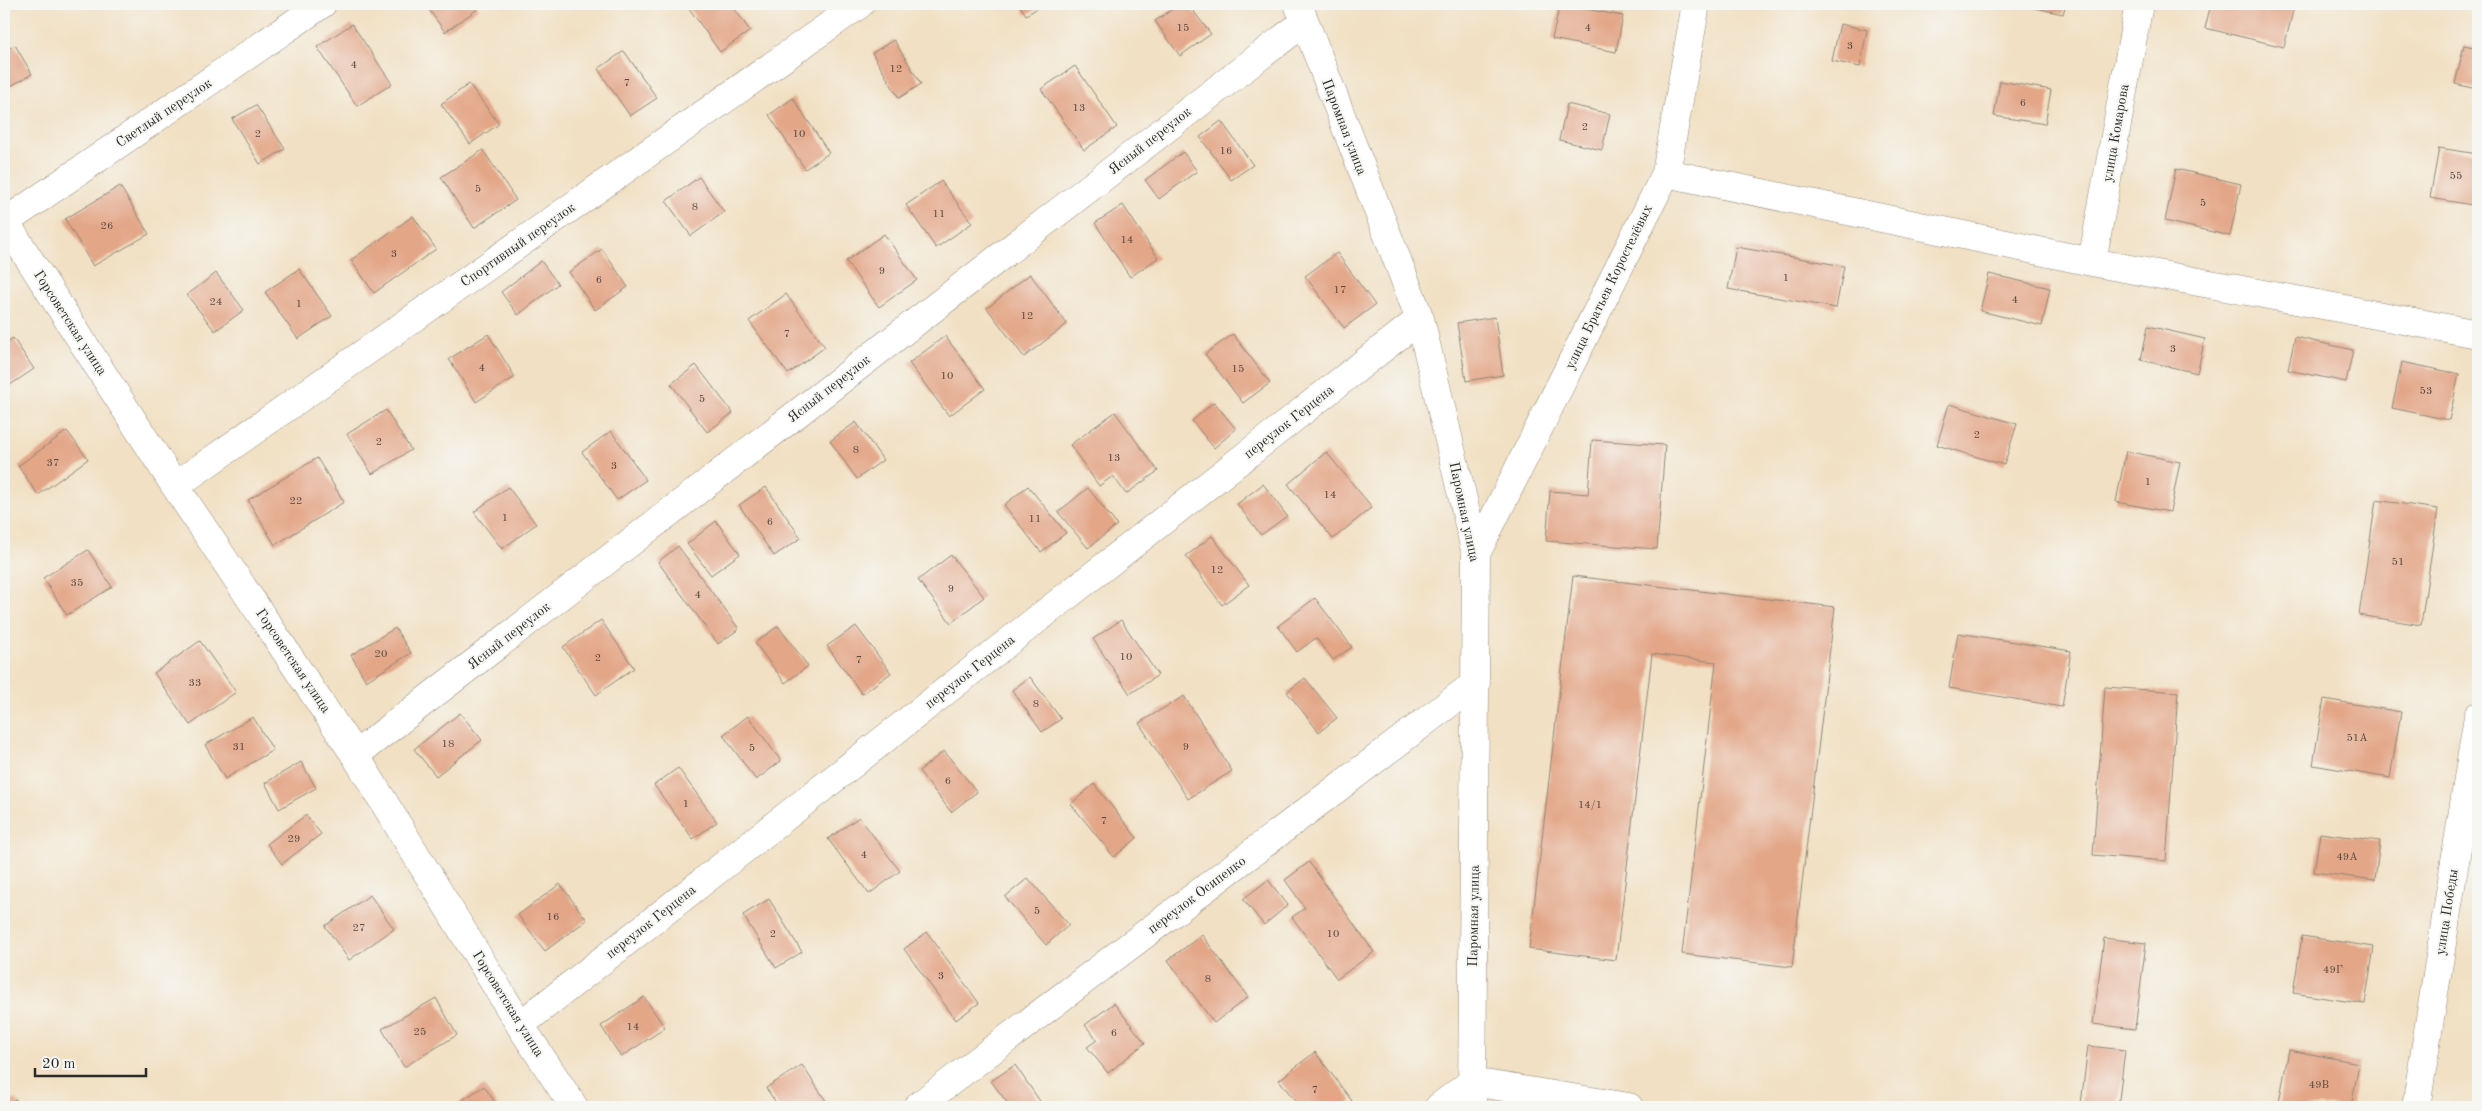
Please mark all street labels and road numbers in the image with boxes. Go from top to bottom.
street label: Светлый переулок [114,76,214,150]
street label: Паромная улица [1319,77,1369,177]
street label: улица Комарова [2100,83,2132,183]
street label: Ясный переулок [1106,105,1194,177]
street label: Спортивный переулок [458,200,578,290]
street label: улица Братьев Коростелёвых [1563,202,1655,372]
street label: Горсоветская улица [31,268,109,378]
street label: Ясный переулок [785,353,873,425]
street label: переулок Герцена [1241,383,1337,461]
street label: Паромная улица [1447,461,1481,563]
street label: Ясный переулок [465,600,553,672]
street label: Горсоветская улица [253,606,333,716]
street label: переулок Герцена [922,633,1018,711]
street label: переулок Осипенко [1145,854,1249,936]
street label: Паромная улица [1466,865,1482,967]
street label: улица Победы [2433,868,2461,956]
street label: переулок Герцена [603,883,699,961]
street label: Горсоветская улица [470,948,546,1060]

